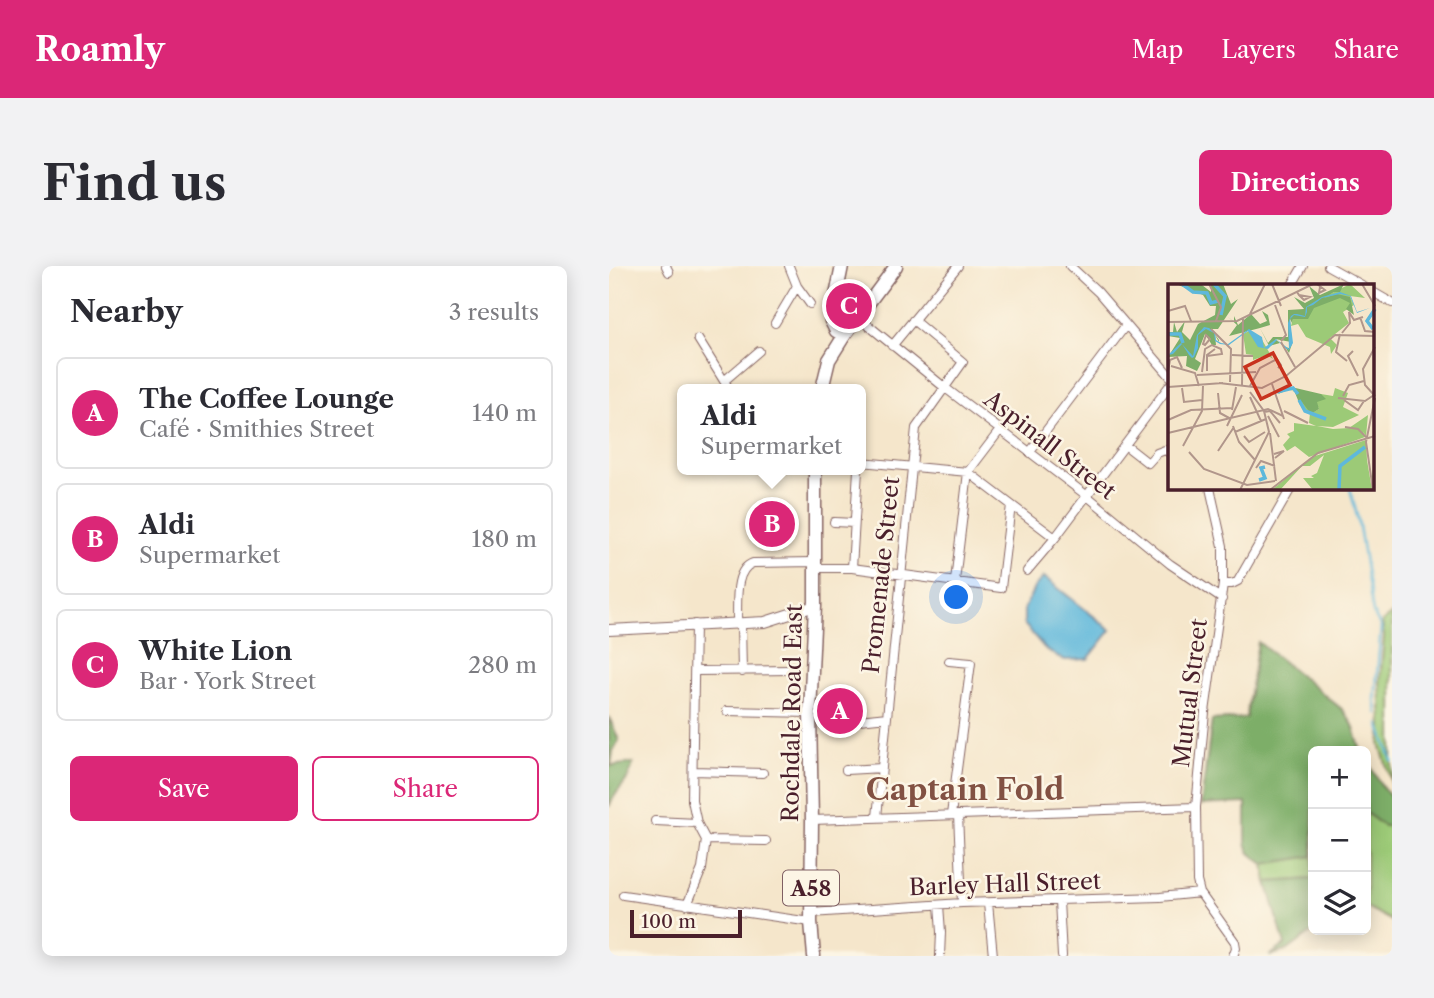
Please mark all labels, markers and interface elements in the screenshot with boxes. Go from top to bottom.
text: Roamly [35,29,165,70]
text: Map [1132,35,1183,64]
text: Layers [1221,35,1296,64]
text: Share [1334,35,1399,64]
button: Directions [1199,150,1392,215]
text: Find us [42,152,226,213]
pin: C [826,280,872,332]
inset map [1168,284,1375,490]
text: Nearby [70,293,183,330]
text: 3 results [449,298,539,326]
text: The Coffee Lounge [139,383,394,415]
popup [677,384,866,475]
street label: Aspinall Street [978,384,1122,505]
text: A [86,399,104,427]
text: 140 m [472,399,537,427]
text: Aldi [701,400,757,432]
text: Café · Smithies Street [139,415,374,443]
text: Supermarket [701,432,842,460]
street label: Promenade Street [857,475,905,675]
pin: B [749,498,795,550]
text: Aldi [139,509,195,541]
text: B [86,525,104,553]
text: 180 m [472,525,537,553]
text: Supermarket [139,541,280,569]
your location [939,580,973,614]
street label: Rochdale Road East [776,604,808,822]
street label: Mutual Street [1167,617,1213,769]
text: White Lion [139,635,292,667]
text: C [86,651,104,679]
text: 280 m [468,651,537,679]
text: Bar · York Street [139,667,316,695]
pin: A [817,685,863,737]
map controls [1308,746,1371,935]
button: + [1308,746,1371,809]
button: Save [70,756,298,821]
button: Share [312,756,539,821]
district label: Captain Fold [866,771,1064,808]
button: − [1308,809,1371,872]
street label: Barley Hall Street [909,867,1101,901]
road number: A58 [783,870,839,906]
button: layers [1308,872,1371,935]
scale bar [630,907,742,939]
text: 100 m [641,910,696,933]

